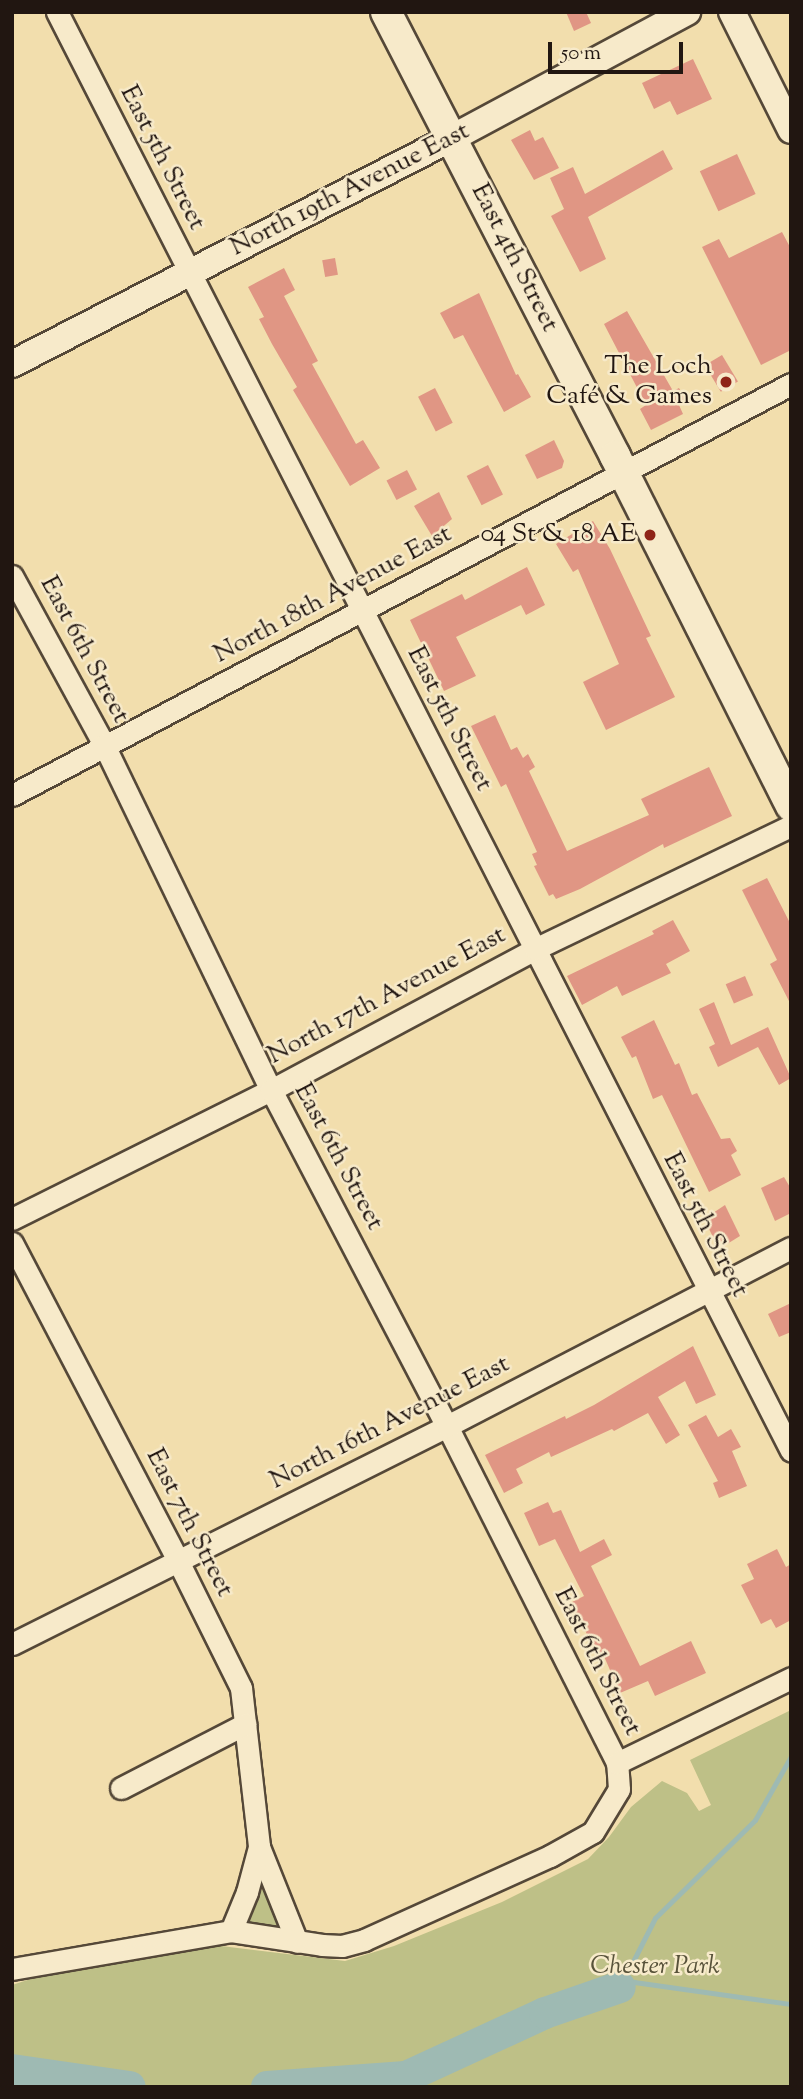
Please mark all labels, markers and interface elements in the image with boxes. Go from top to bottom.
scale bar [551,28,686,72]
text: 50 m [561,39,601,69]
street label: East 5th Street [112,81,212,235]
street label: North 19th Avenue East [225,116,475,264]
street label: East 4th Street [463,179,565,337]
place label: The Loch Café & Games [546,351,712,412]
marker: The Loch Café & Games [718,374,734,390]
street label: North 18th Avenue East [209,519,457,671]
place label: 04 St & 18 AE [481,519,636,551]
marker: 04 St & 18 AE [642,527,658,543]
street label: East 6th Street [32,571,136,729]
street label: East 5th Street [399,642,499,796]
street label: North 17th Avenue East [263,920,511,1072]
street label: East 6th Street [286,1078,390,1236]
street label: East 5th Street [655,1148,755,1302]
street label: North 16th Avenue East [265,1349,515,1497]
street label: East 7th Street [138,1444,240,1602]
street label: East 6th Street [546,1583,648,1741]
park label: Chester Park [590,1951,720,1983]

